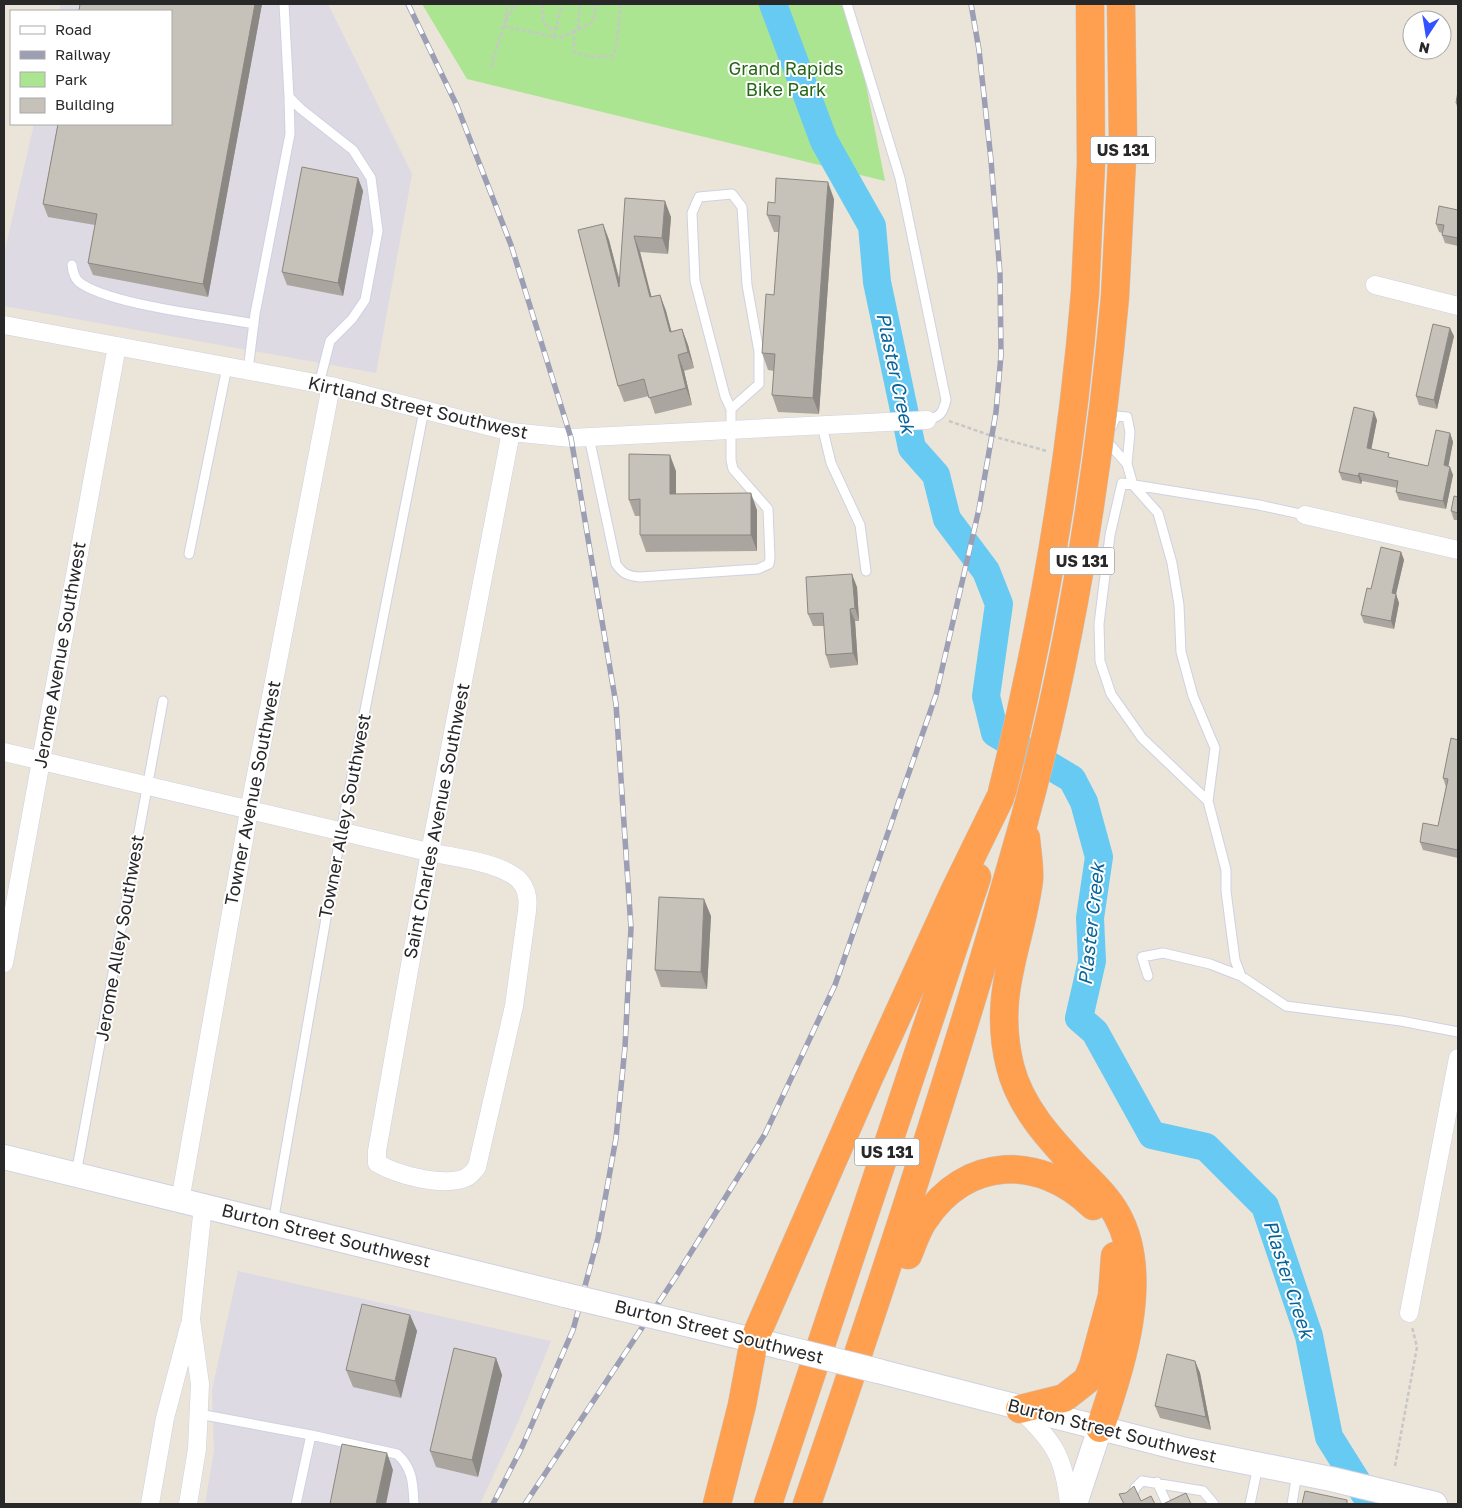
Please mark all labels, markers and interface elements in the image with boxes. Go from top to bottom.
legend [10,10,172,125]
north arrow [1402,10,1452,60]
text: Road [55,20,92,38]
text: N [1417,39,1431,58]
text: Railway [55,45,111,63]
park label: Grand Rapids Bike Park [728,57,844,100]
text: Park [55,70,88,88]
text: Building [55,95,115,113]
road number: US 131 [1090,136,1156,164]
water label: Plaster Creek [872,310,921,438]
street label: Kirtland Street Southwest [306,371,530,443]
street label: Jerome Avenue Southwest [28,540,90,770]
road number: US 131 [1050,548,1114,574]
street label: Towner Avenue Southwest [219,678,285,907]
street label: Saint Charles Avenue Southwest [398,681,474,961]
street label: Towner Alley Southwest [313,711,375,920]
street label: Jerome Alley Southwest [90,833,148,1043]
water label: Plaster Creek [1073,859,1109,986]
road number: US 131 [854,1138,920,1166]
street label: Burton Street Southwest [219,1198,433,1272]
water label: Plaster Creek [1260,1217,1320,1343]
street label: Burton Street Southwest [612,1294,826,1368]
street label: Burton Street Southwest [1005,1393,1219,1467]

